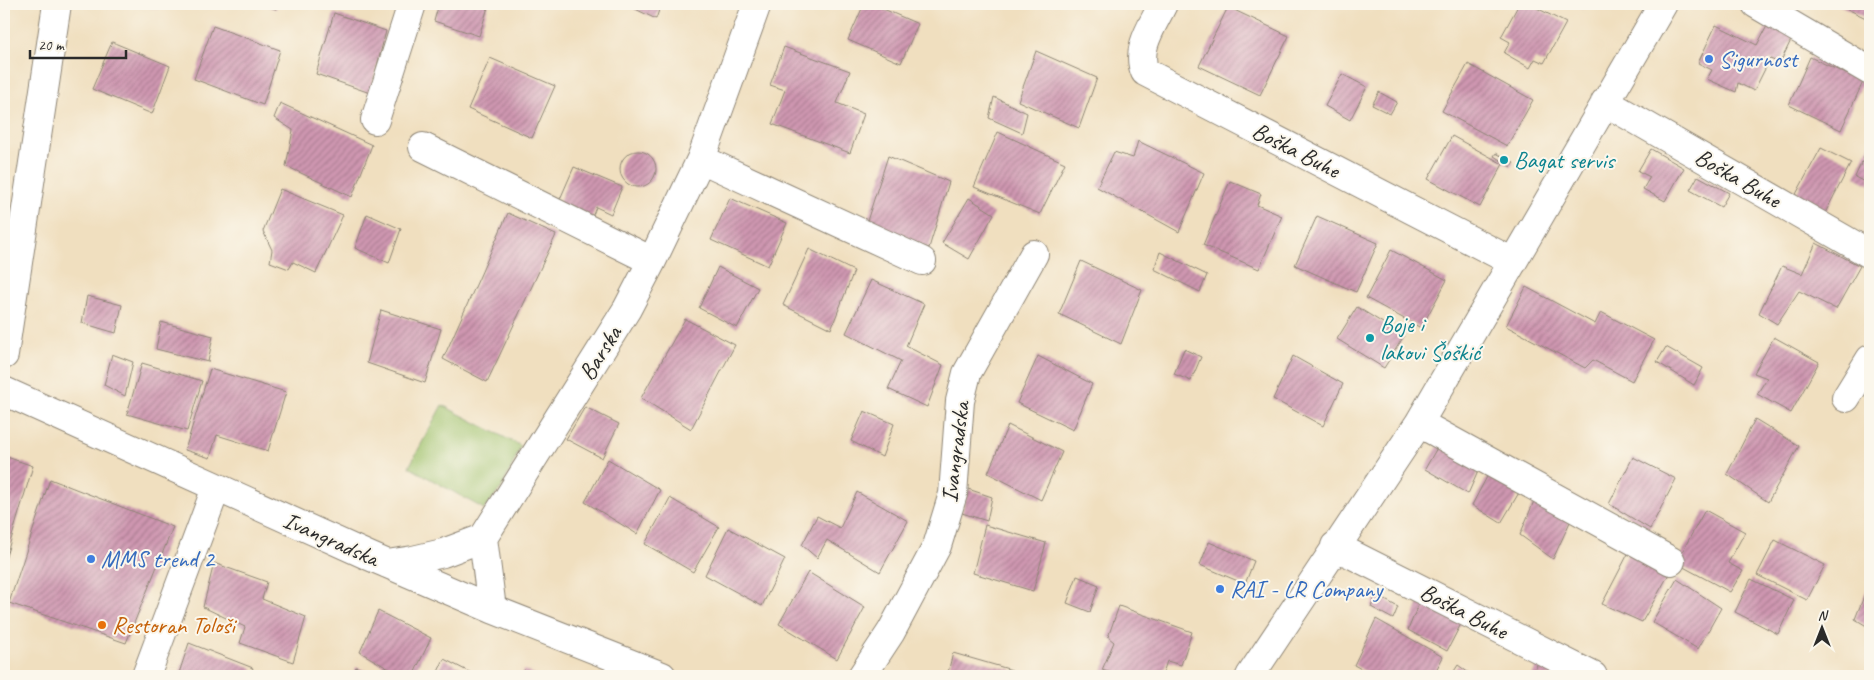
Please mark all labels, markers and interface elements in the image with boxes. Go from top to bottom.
scale bar [30,28,126,60]
text: 20 m [38,36,65,55]
place label: Sigurnost [1719,44,1799,74]
marker: Sigurnost [1703,53,1715,65]
street label: Boška Buhe [1247,115,1347,186]
street label: Boška Buhe [1690,141,1788,216]
place label: Bagat servis [1514,145,1616,175]
marker: Bagat servis [1498,154,1510,166]
place label: Boje i lakovi Šoškić [1380,309,1484,367]
street label: Barska [572,319,629,386]
marker: Boje i lakovi Šoškić [1364,332,1376,344]
street label: Ivangradska [934,398,976,504]
street label: Ivangradska [279,505,385,574]
place label: MMS trend 2 [101,544,216,574]
marker: MMS trend 2 [85,553,97,565]
place label: RAI - LR Company [1230,574,1384,604]
street label: Boška Buhe [1415,576,1515,647]
marker: RAI - LR Company [1214,583,1226,595]
north arrow [1796,602,1846,652]
text: N [1818,607,1829,624]
place label: Restoran Tološi [112,610,237,640]
marker: Restoran Tološi [96,619,108,631]

